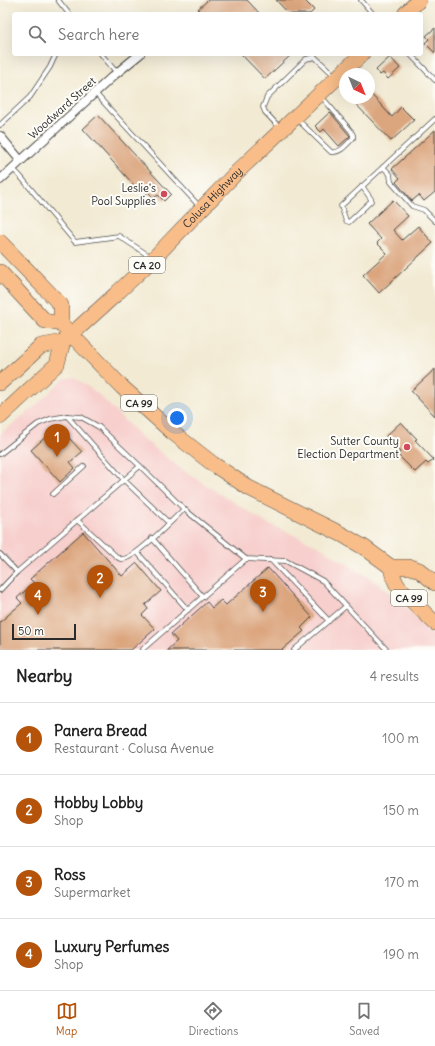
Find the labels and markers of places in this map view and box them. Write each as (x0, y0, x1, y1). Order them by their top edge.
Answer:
place label: Leslie's Pool Supplies (91, 181, 156, 208)
marker: Leslie's Pool Supplies (159, 189, 169, 199)
pin: 1 (44, 424, 70, 457)
place label: Sutter County Election Department (297, 434, 399, 461)
marker: Sutter County Election Department (402, 442, 412, 452)
pin: 2 (87, 565, 113, 598)
pin: 3 (250, 579, 276, 612)
pin: 4 (25, 582, 51, 615)

